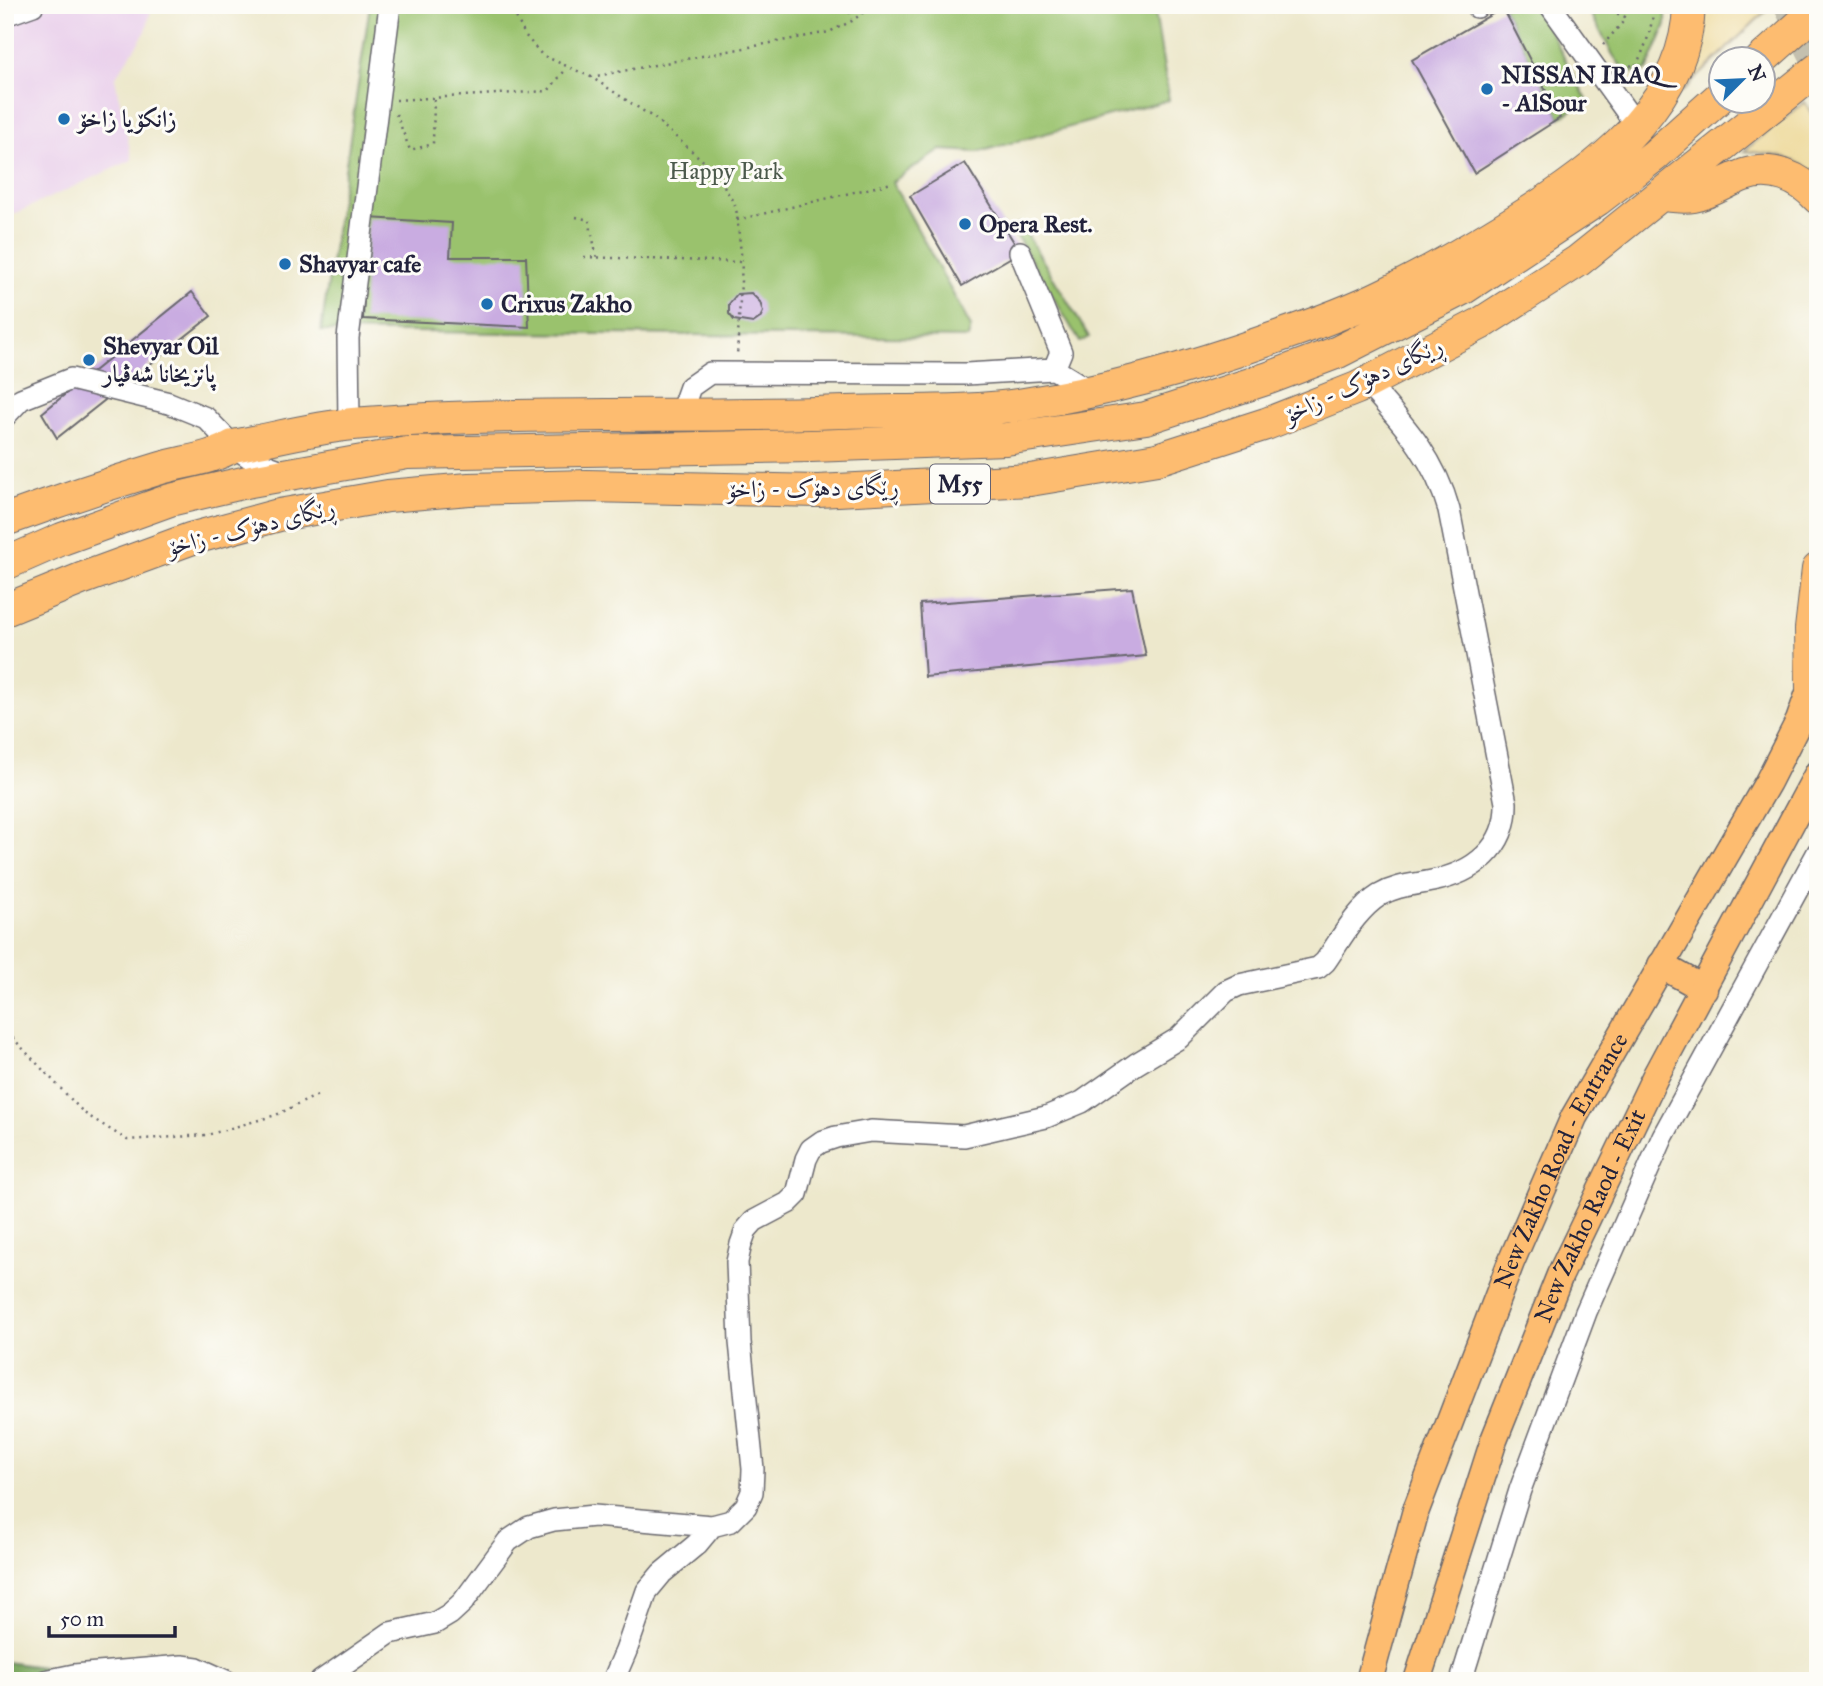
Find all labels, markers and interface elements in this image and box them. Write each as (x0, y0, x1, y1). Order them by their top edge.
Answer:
north arrow (1708, 46, 1778, 116)
place label: NISSAN IRAQ - AlSour (1501, 60, 1678, 118)
text: N (1743, 61, 1771, 85)
marker: NISSAN IRAQ - AlSour (1479, 81, 1495, 97)
place label: زانکۆیا زاخۆ (75, 104, 177, 134)
marker: زانکۆیا زاخۆ (56, 111, 72, 127)
park label: Happy Park (669, 156, 784, 186)
place label: Opera Rest. (979, 209, 1093, 239)
marker: Opera Rest. (957, 216, 973, 232)
place label: Shavyar cafe (299, 249, 421, 279)
marker: Shavyar cafe (277, 256, 293, 272)
place label: Crixus Zakho (501, 289, 632, 319)
marker: Crixus Zakho (479, 296, 495, 312)
street label: ڕێگای دهۆک - زاخۆ (1277, 330, 1449, 434)
place label: Shevyar Oil پانزيخانا شەڤيار (100, 331, 219, 392)
marker: Shevyar Oil پانزيخانا شەڤيار (81, 352, 97, 368)
road number: M55 (930, 464, 990, 504)
street label: ڕێگای دهۆک - زاخۆ (725, 472, 899, 509)
street label: ڕێگای دهۆک - زاخۆ (162, 492, 339, 567)
street label: New Zakho Road - Entrance (1487, 1027, 1635, 1293)
street label: New Zakho Raod - Exit (1528, 1104, 1653, 1327)
scale bar (49, 1595, 175, 1639)
text: 50 m (60, 1606, 105, 1632)

